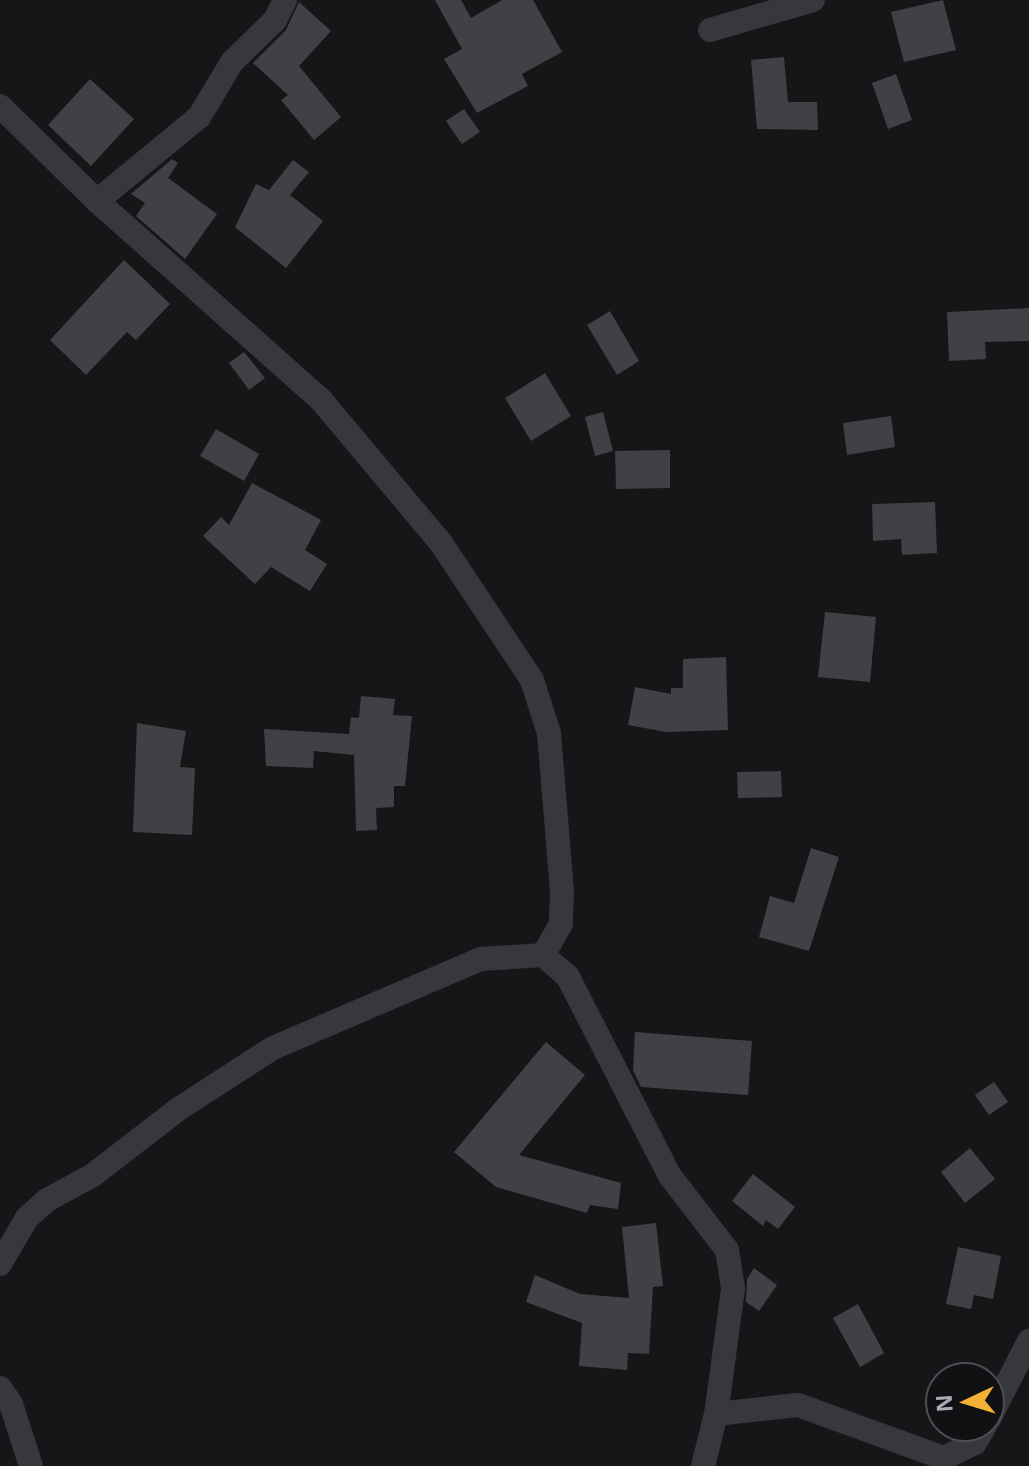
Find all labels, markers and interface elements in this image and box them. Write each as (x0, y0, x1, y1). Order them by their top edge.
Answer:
north arrow (925, 1362, 1005, 1442)
text: N (927, 1394, 959, 1414)

